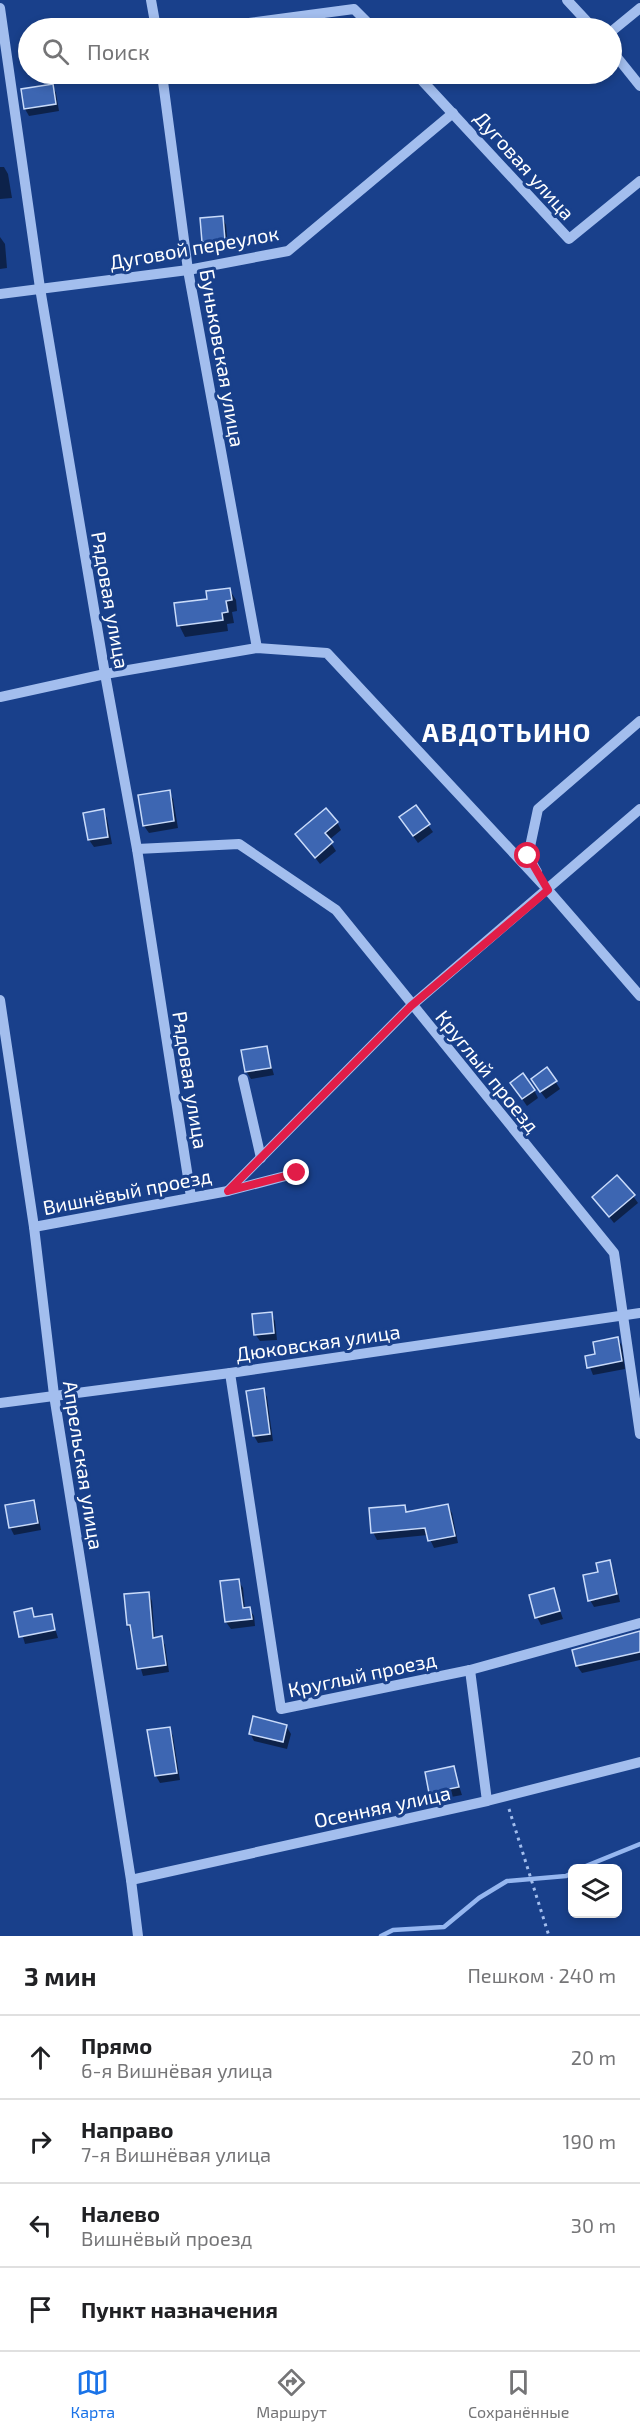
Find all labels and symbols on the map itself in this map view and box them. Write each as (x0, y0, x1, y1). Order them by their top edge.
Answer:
street label: Дуговая улица (469, 106, 580, 225)
street label: Дуговой переулок (107, 220, 281, 275)
street label: Буньковская улица (195, 267, 250, 449)
street label: Рядовая улица (86, 529, 135, 671)
district label: АВДОТЬИНО (422, 716, 592, 747)
route start (514, 842, 540, 868)
street label: Круглый проезд (430, 1005, 545, 1138)
street label: Рядовая улица (167, 1009, 214, 1151)
route end (283, 1159, 309, 1185)
street label: Вишнёвый проезд (41, 1163, 213, 1219)
street label: Дюковская улица (234, 1319, 402, 1366)
street label: Апрельская улица (58, 1379, 109, 1551)
street label: Круглый проезд (286, 1647, 439, 1702)
street label: Осенняя улица (311, 1780, 453, 1833)

